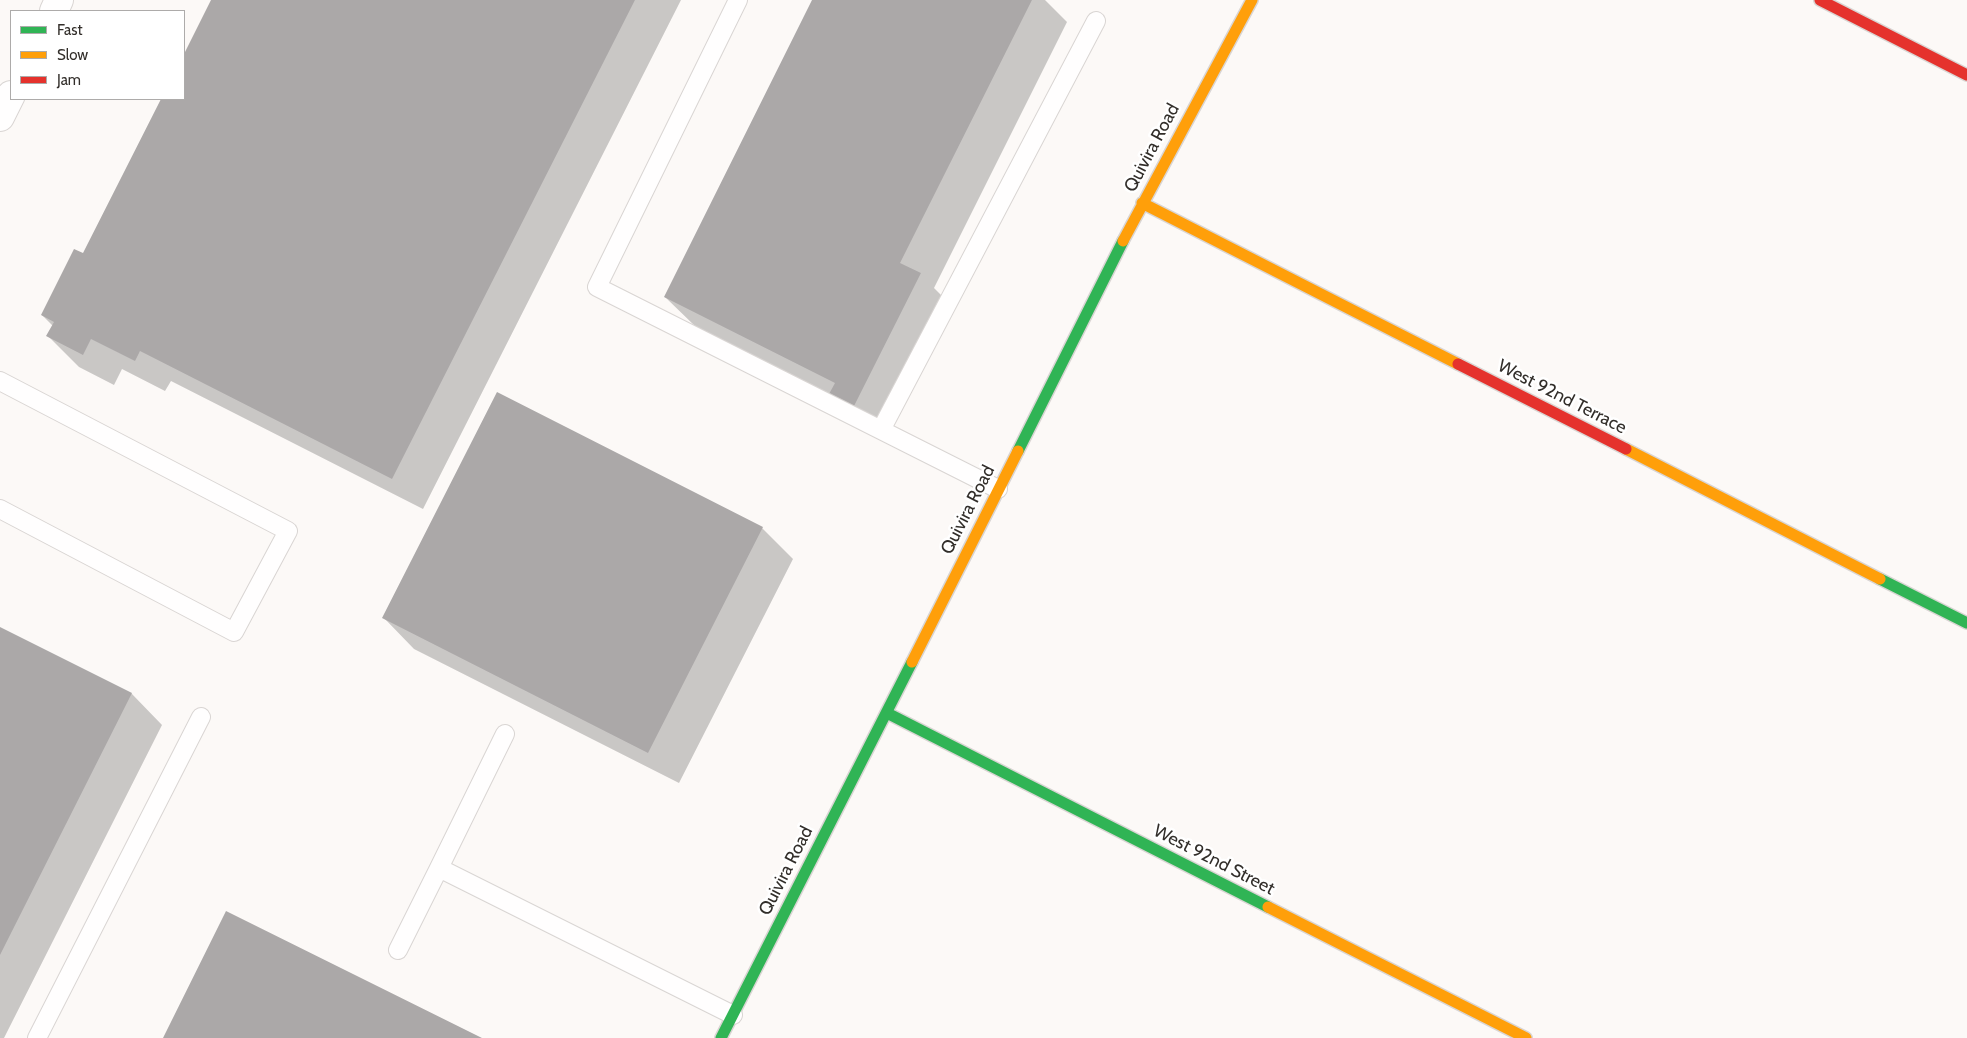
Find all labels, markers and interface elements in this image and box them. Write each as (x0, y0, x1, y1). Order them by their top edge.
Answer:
legend (10, 10, 185, 100)
text: Fast (57, 21, 82, 39)
text: Slow (57, 46, 88, 64)
text: Jam (57, 71, 81, 89)
street label: Quivira Road (1120, 100, 1184, 196)
street label: West 92nd Terrace (1494, 355, 1630, 439)
street label: Quivira Road (936, 462, 1000, 558)
street label: West 92nd Street (1150, 820, 1278, 900)
street label: Quivira Road (754, 823, 818, 919)

